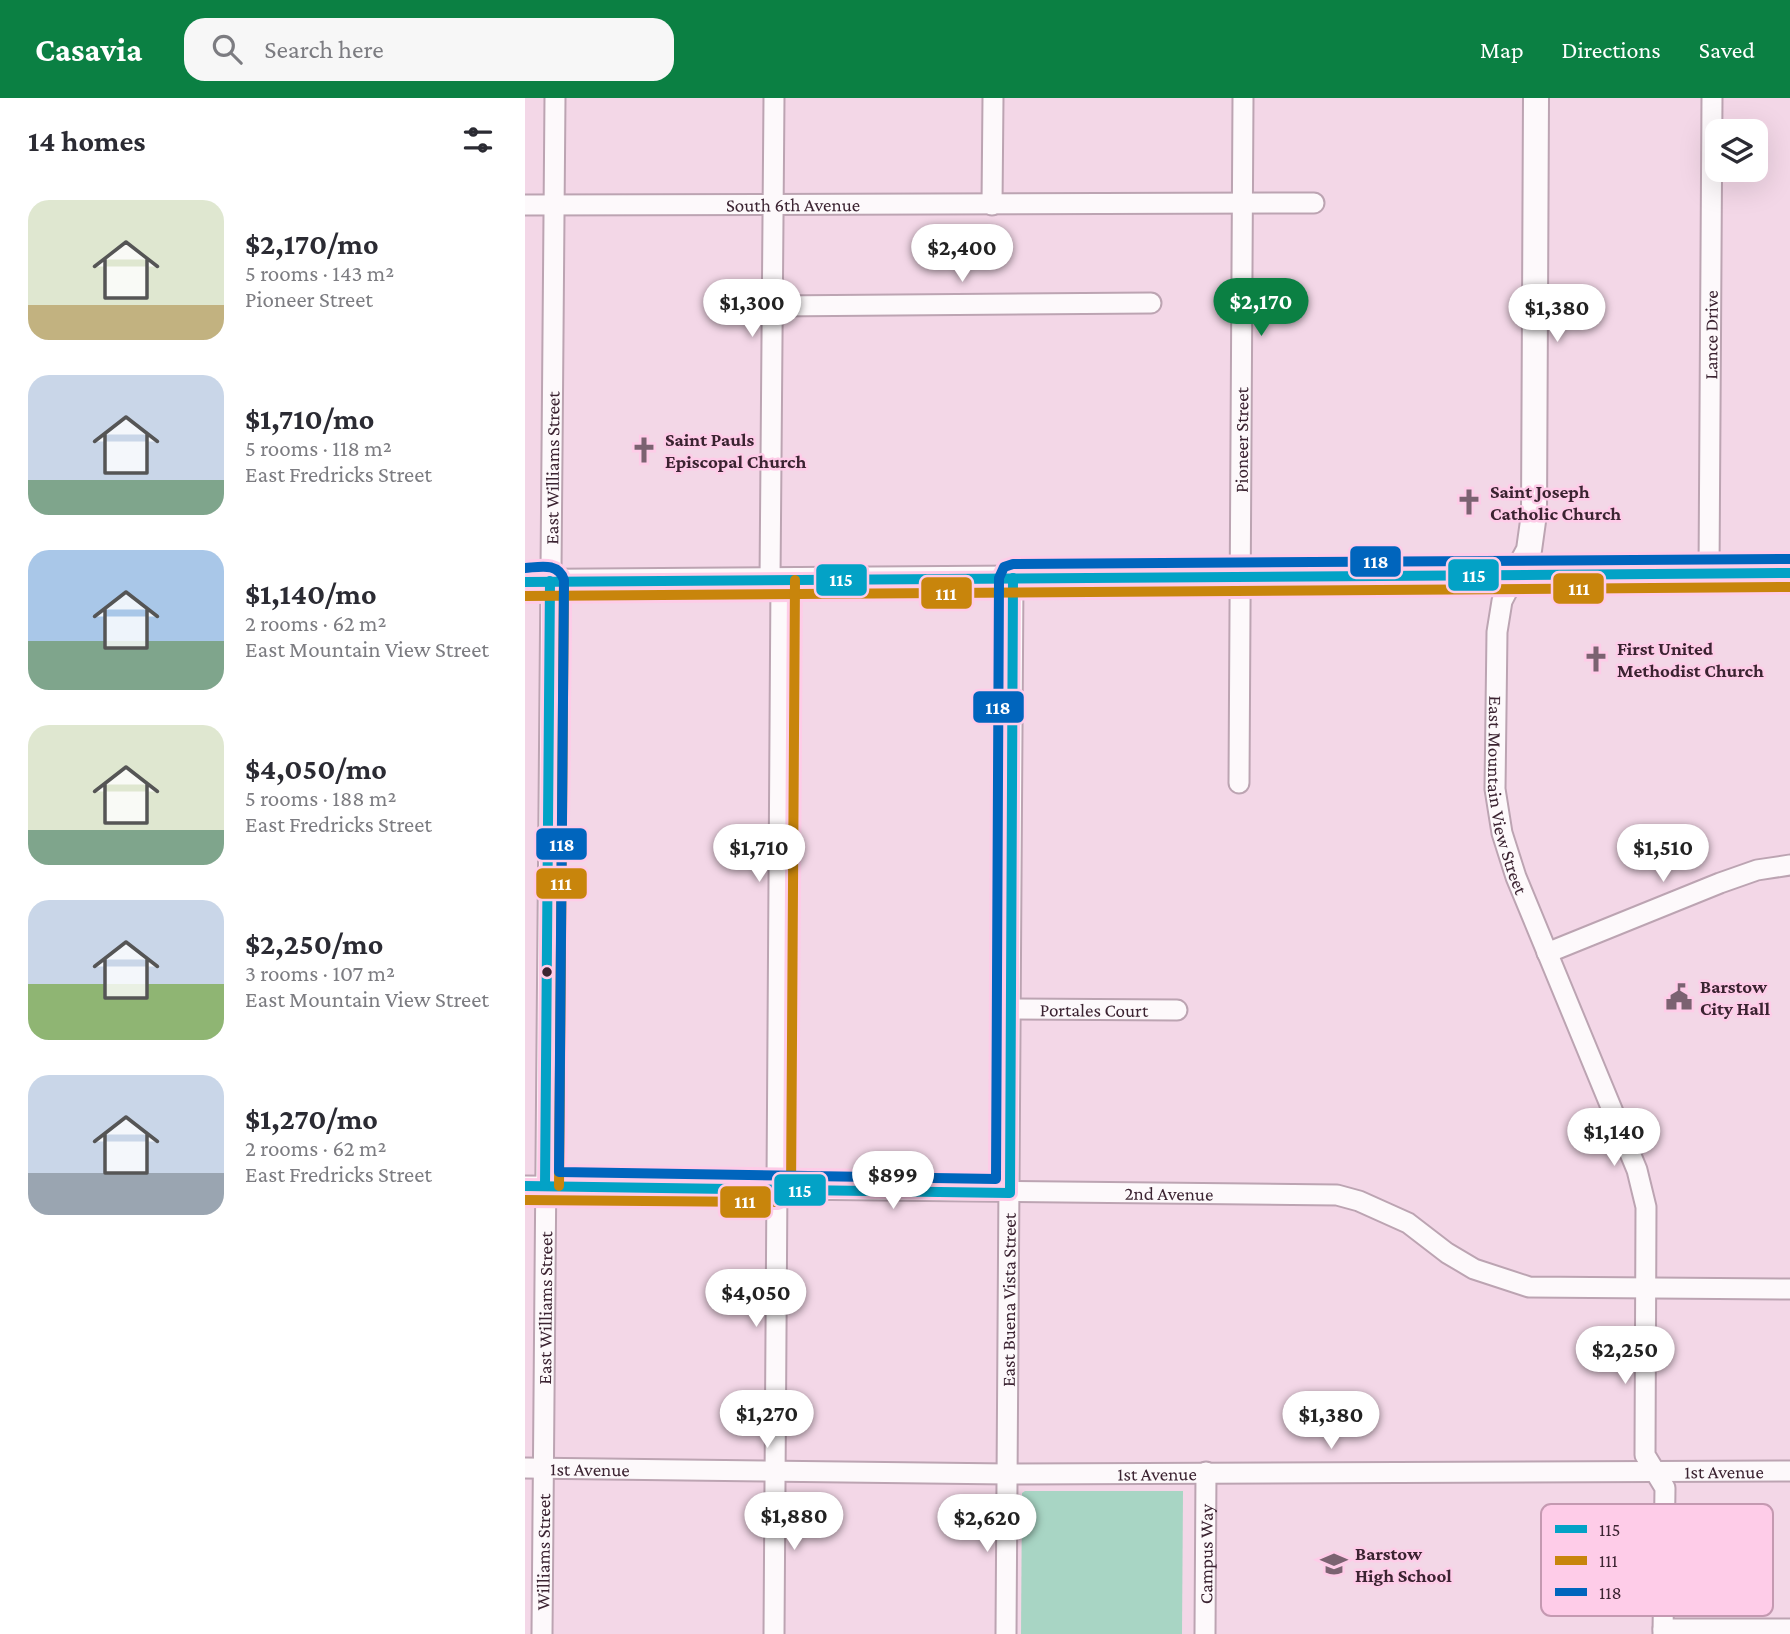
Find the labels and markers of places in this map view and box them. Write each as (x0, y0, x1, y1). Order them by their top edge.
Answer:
pin: $2,400 (905, 225, 1019, 284)
pin: $2,170 (1204, 278, 1318, 338)
pin: $1,300 (695, 280, 809, 339)
pin: $1,380 (1500, 285, 1614, 344)
place label: Saint Pauls Episcopal Church (665, 429, 807, 472)
church icon: Saint Pauls Episcopal Church (629, 435, 659, 465)
place label: Saint Joseph Catholic Church (1490, 481, 1621, 524)
church icon: Saint Joseph Catholic Church (1454, 487, 1484, 517)
place label: First United Methodist Church (1617, 638, 1764, 681)
church icon: First United Methodist Church (1581, 644, 1611, 674)
pin: $1,710 (702, 824, 816, 884)
pin: $1,510 (1606, 824, 1720, 884)
unlabelled marker (540, 965, 554, 979)
place label: Barstow City Hall (1700, 976, 1770, 1019)
public building icon: Barstow City Hall (1664, 982, 1694, 1012)
pin: $1,140 (1557, 1108, 1671, 1168)
pin: $899 (852, 1152, 934, 1211)
pin: $4,050 (699, 1270, 813, 1329)
pin: $2,250 (1568, 1326, 1682, 1386)
pin: $1,270 (710, 1390, 824, 1450)
pin: $1,380 (1274, 1392, 1388, 1451)
pin: $1,880 (737, 1492, 851, 1552)
pin: $2,620 (930, 1494, 1044, 1554)
place label: Barstow High School (1355, 1543, 1452, 1586)
school or university icon: Barstow High School (1319, 1549, 1349, 1579)

